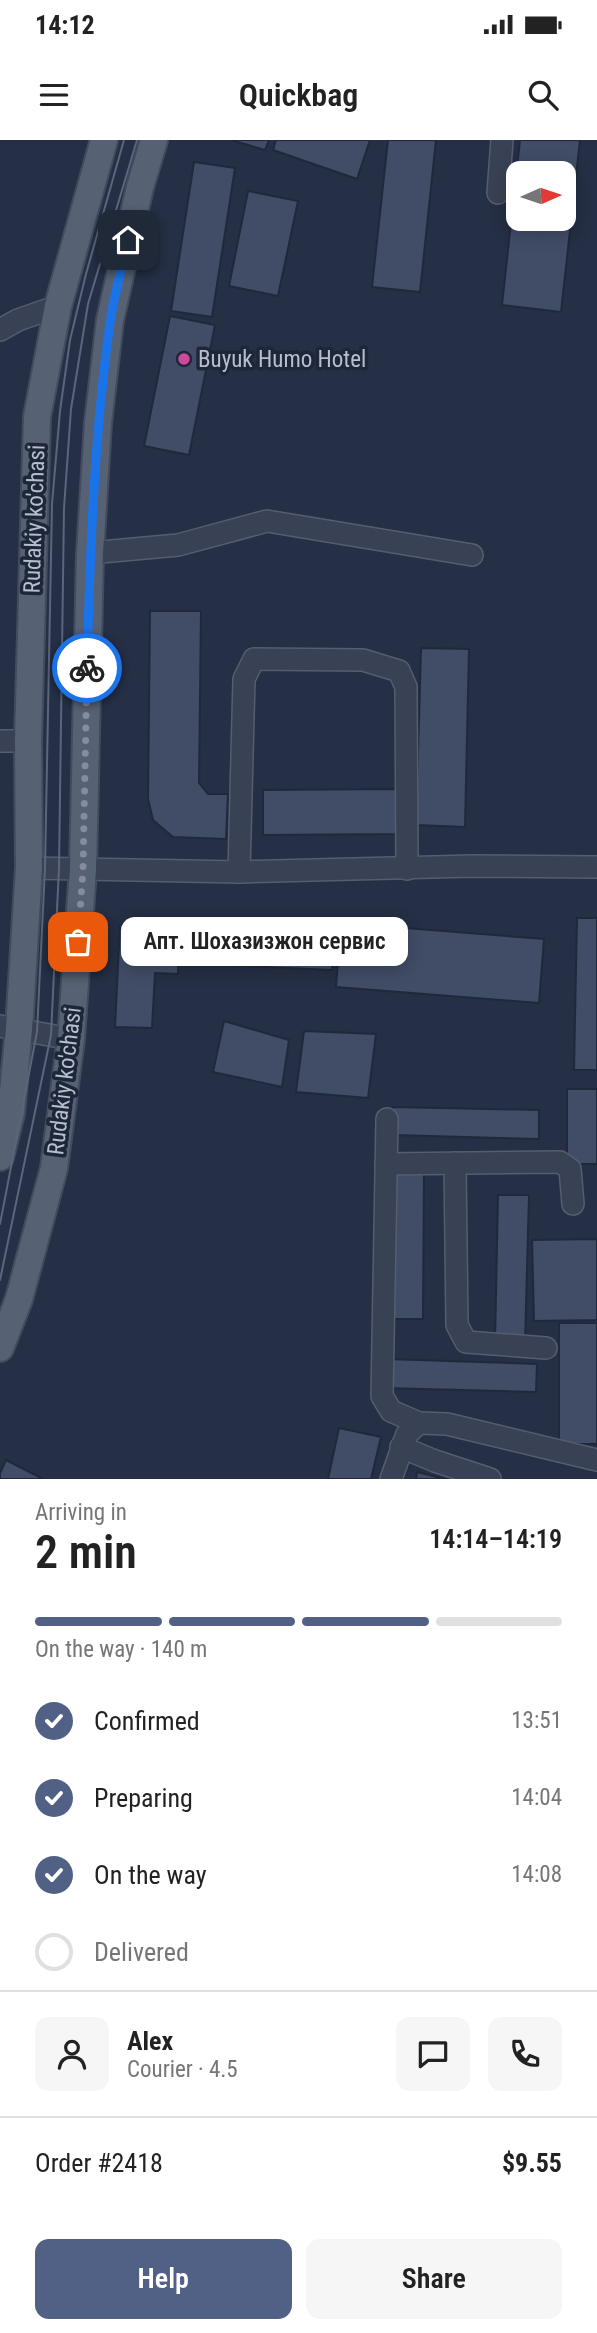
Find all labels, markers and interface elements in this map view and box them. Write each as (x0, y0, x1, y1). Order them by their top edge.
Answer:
text: 14:12 (35, 10, 95, 40)
icon: menu (35, 76, 73, 114)
text: Quickbag (239, 76, 358, 114)
icon: search (524, 76, 562, 114)
north arrow (506, 161, 576, 231)
map controls (506, 161, 576, 231)
pin (98, 210, 158, 270)
icon: home (109, 221, 147, 259)
place label: Buyuk Humo Hotel (198, 346, 366, 373)
marker: Buyuk Humo Hotel (176, 351, 192, 367)
street label: Rudakiy ko'chasi (18, 444, 51, 594)
courier (52, 633, 122, 703)
icon: bike (68, 649, 106, 687)
pin (48, 912, 108, 972)
callout: Апт. Шохазизжон сервис (120, 918, 407, 966)
icon: bag (59, 923, 97, 961)
text: Апт. Шохазизжон сервис (144, 928, 385, 955)
street label: Rudakiy ko'chasi (42, 1006, 87, 1156)
text: Arriving in (35, 1499, 127, 1526)
text: 14:14–14:19 (429, 1524, 562, 1554)
text: 2 min (35, 1525, 137, 1579)
text: On the way · 140 m (35, 1636, 207, 1663)
icon: check (35, 1702, 73, 1740)
text: Confirmed (94, 1706, 200, 1736)
text: 13:51 (511, 1707, 562, 1734)
icon: check (35, 1779, 73, 1817)
text: Preparing (94, 1783, 193, 1813)
text: 14:04 (511, 1784, 562, 1811)
icon: check (35, 1856, 73, 1894)
text: On the way (94, 1860, 207, 1890)
text: 14:08 (511, 1861, 562, 1888)
text: Delivered (94, 1937, 189, 1967)
button: person (35, 2017, 109, 2091)
button: chat (396, 2017, 470, 2091)
button: phone (488, 2017, 562, 2091)
text: Alex (127, 2026, 173, 2056)
text: Courier · 4.5 (127, 2056, 238, 2083)
text: Order #2418 (35, 2148, 163, 2178)
text: $9.55 (502, 2148, 562, 2178)
button: Help (35, 2239, 292, 2319)
button: Share (306, 2239, 562, 2319)

